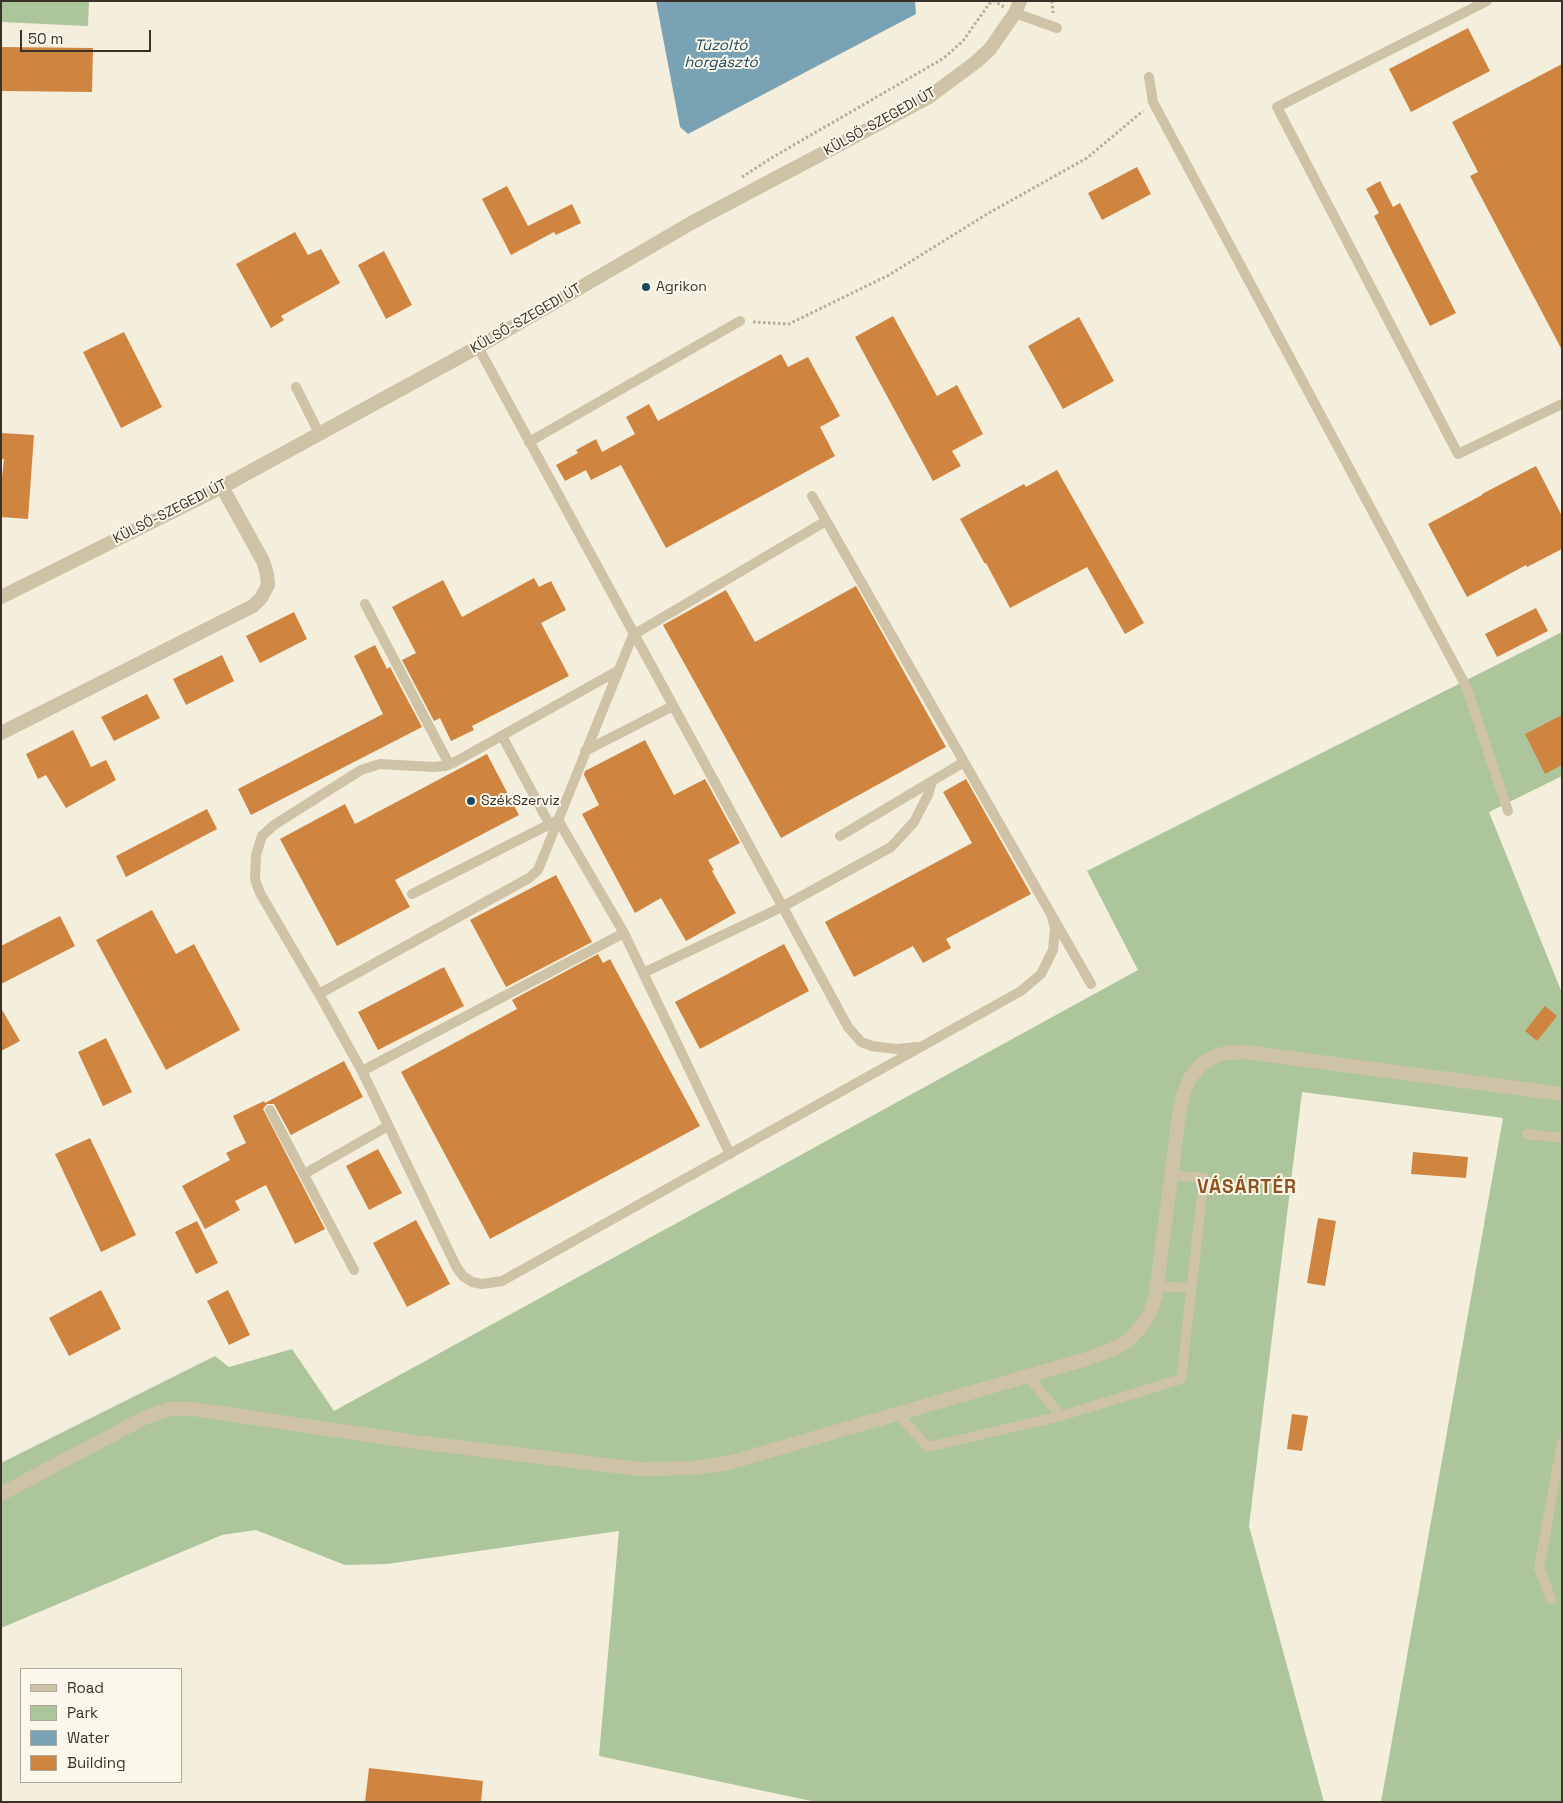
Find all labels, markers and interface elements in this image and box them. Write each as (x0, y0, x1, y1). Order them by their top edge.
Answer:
scale bar (22, 20, 154, 52)
text: 50 m (28, 29, 63, 48)
water label: Tűzoltó horgásztó (684, 37, 758, 72)
street label: KÜLSŐ-SZEGEDI ÚT (821, 84, 939, 160)
place label: Agrikon (656, 279, 707, 295)
street label: KÜLSŐ-SZEGEDI ÚT (468, 280, 584, 358)
marker: Agrikon (640, 281, 652, 293)
street label: KÜLSŐ-SZEGEDI ÚT (110, 476, 230, 548)
place label: SzékSzerviz (481, 793, 560, 809)
marker: SzékSzerviz (465, 795, 477, 807)
district label: VÁSÁRTÉR (1196, 1177, 1298, 1199)
legend (20, 1668, 182, 1783)
text: Road (67, 1678, 104, 1697)
text: Park (67, 1703, 98, 1722)
text: Water (67, 1728, 109, 1747)
text: Building (67, 1753, 126, 1772)

